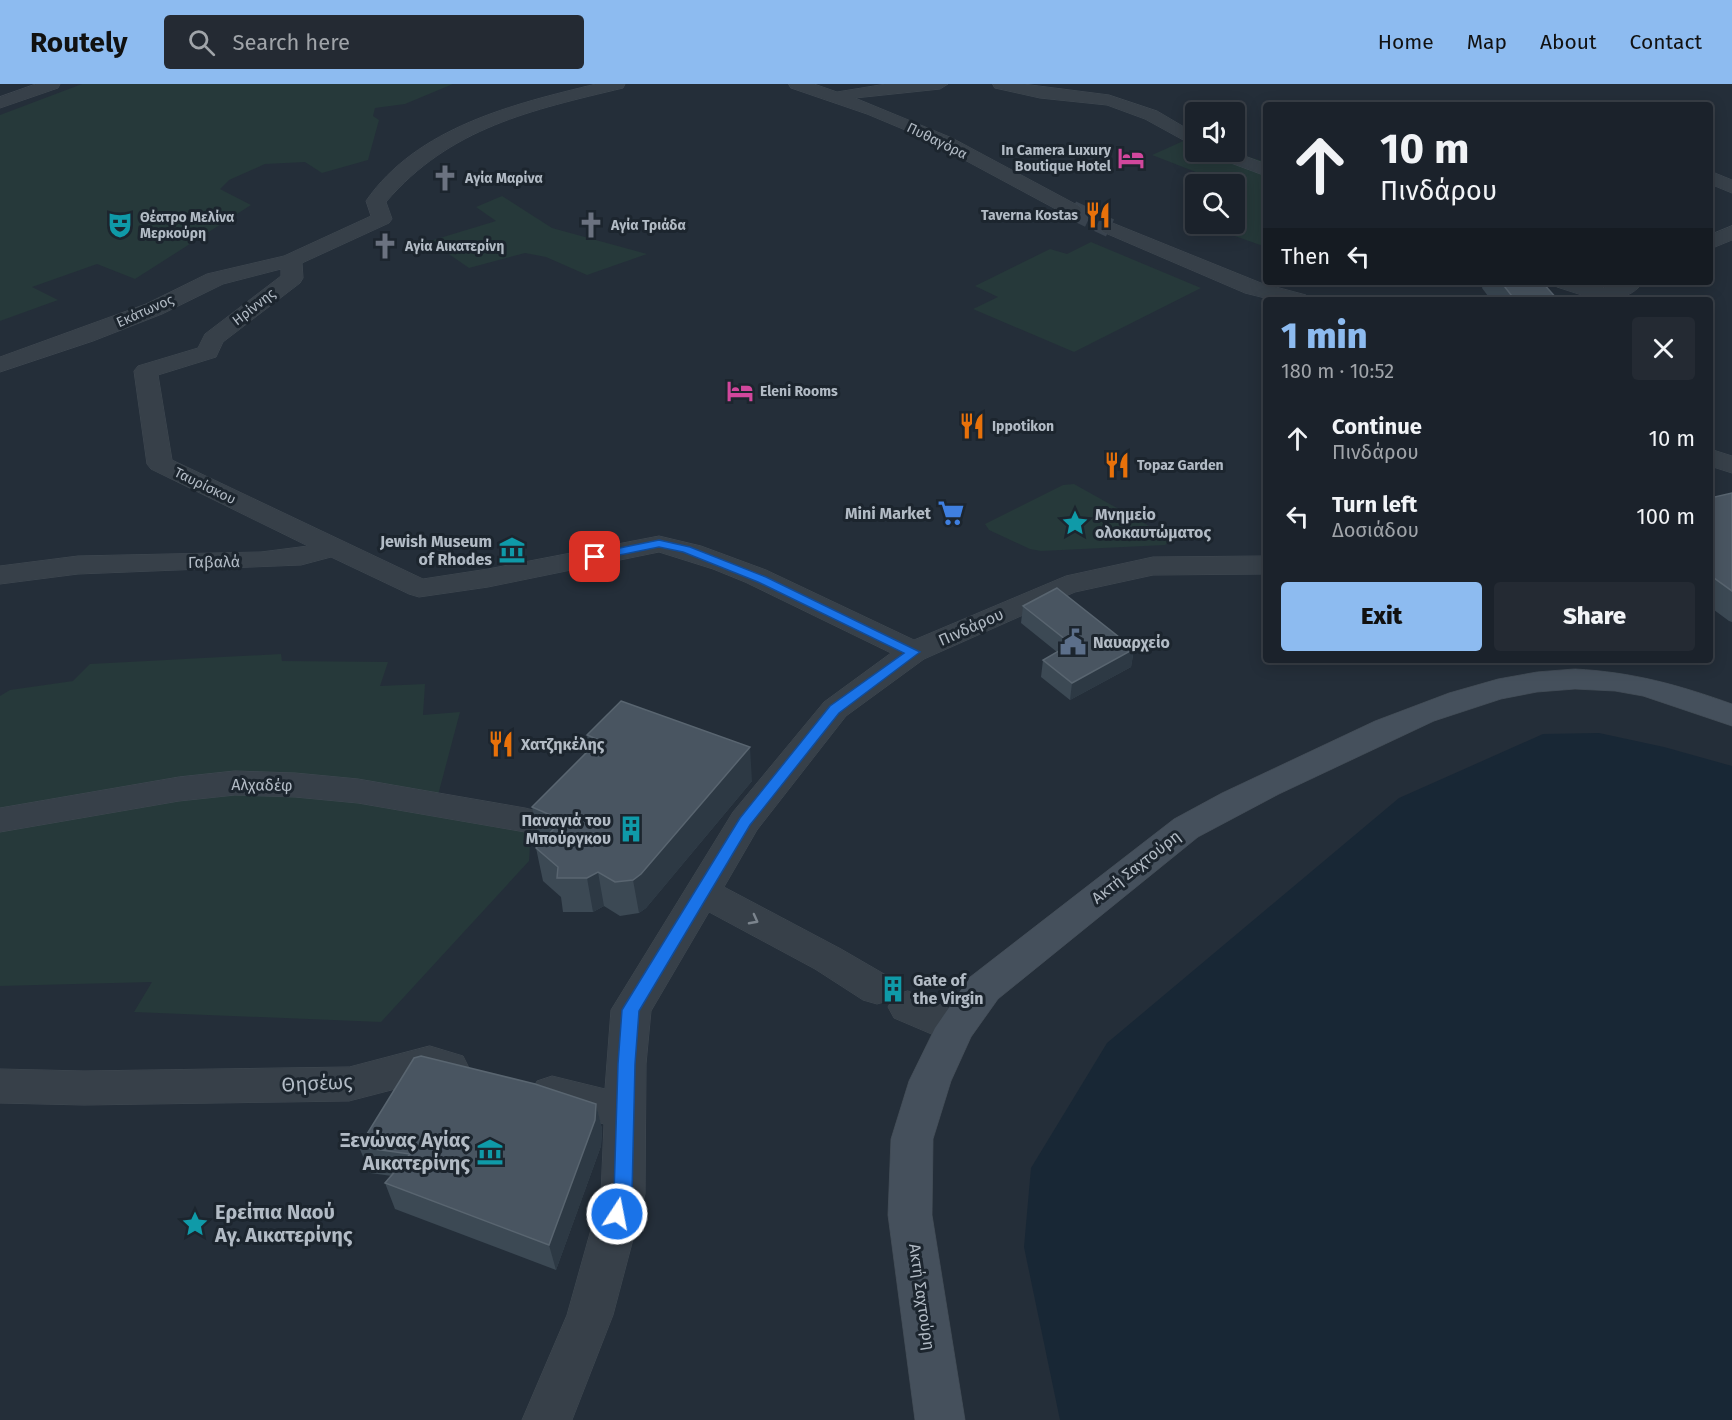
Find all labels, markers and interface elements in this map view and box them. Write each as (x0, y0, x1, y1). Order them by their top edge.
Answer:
search box (164, 15, 584, 69)
text: Routely (30, 26, 128, 59)
icon: search (185, 26, 218, 59)
text: Search here (233, 29, 350, 56)
text: Home (1378, 29, 1434, 55)
text: Map (1467, 29, 1507, 55)
text: About (1540, 29, 1597, 55)
text: Contact (1630, 29, 1702, 55)
map controls (1185, 102, 1245, 234)
button: sound (1185, 102, 1245, 162)
street label: Πυθαγόρα (904, 119, 970, 163)
text: 10 m (1380, 124, 1470, 174)
icon: ahead (1281, 126, 1359, 204)
place label: In Camera Luxury Boutique Hotel (1001, 142, 1112, 175)
hotel icon: In Camera Luxury Boutique Hotel (1116, 143, 1146, 173)
church icon: Αγία Μαρίνα (430, 163, 460, 193)
place label: Αγία Μαρίνα (464, 170, 543, 187)
button: search (1185, 174, 1245, 234)
text: Πινδάρου (1380, 175, 1497, 207)
restaurant icon: Taverna Kostas (1083, 200, 1113, 230)
place label: Taverna Kostas (981, 207, 1078, 224)
place label: Θέατρο Μελίνα Μερκούρη (140, 209, 235, 242)
theatre icon: Θέατρο Μελίνα Μερκούρη (105, 210, 135, 240)
church icon: Αγία Τριάδα (576, 210, 606, 240)
place label: Αγία Τριάδα (610, 217, 686, 234)
church icon: Αγία Αικατερίνη (370, 231, 400, 261)
place label: Αγία Αικατερίνη (404, 238, 504, 255)
icon: left (1342, 240, 1375, 273)
text: Then (1281, 243, 1330, 270)
street label: Ηρίννης (229, 285, 279, 329)
street label: Εκάτωνος (114, 291, 177, 331)
text: 1 min (1281, 314, 1367, 358)
button: close (1632, 317, 1695, 380)
text: 180 m · 10:52 (1281, 359, 1394, 383)
hotel icon: Eleni Rooms (725, 376, 755, 406)
place label: Eleni Rooms (760, 383, 838, 400)
restaurant icon: Ippotikon (957, 411, 987, 441)
text: Continue (1332, 413, 1422, 440)
place label: Ippotikon (992, 418, 1054, 435)
icon: ahead (1281, 422, 1314, 455)
text: 10 m (1649, 425, 1695, 452)
text: Πινδάρου (1332, 440, 1419, 464)
restaurant icon: Topaz Garden (1102, 450, 1132, 480)
place label: Topaz Garden (1137, 457, 1224, 474)
street label: Ταυρίσκου (171, 464, 239, 508)
text: Turn left (1332, 491, 1417, 518)
supermarket icon: Mini Market (936, 498, 966, 528)
icon: left (1281, 500, 1314, 533)
text: 100 m (1636, 503, 1695, 530)
place label: Mini Market (845, 504, 932, 523)
place label: Μνημείο ολοκαυτώματος (1095, 505, 1211, 542)
place icon: Μνημείο ολοκαυτώματος (1060, 508, 1090, 538)
text: Δοσιάδου (1332, 518, 1419, 542)
pin (569, 531, 620, 582)
place label: Jewish Museum of Rhodes (379, 532, 492, 569)
museum icon: Jewish Museum of Rhodes (497, 535, 527, 565)
icon: arrive (578, 540, 611, 573)
street label: Γαβαλά (188, 552, 240, 572)
button: Exit (1281, 582, 1482, 651)
button: Share (1494, 582, 1695, 651)
street label: Πινδάρου (935, 604, 1007, 650)
public building icon: Ναυαρχείο (1058, 627, 1088, 657)
place label: Ναυαρχείο (1093, 633, 1170, 652)
restaurant icon: Χατζηκέλης (486, 729, 516, 759)
place label: Χατζηκέλης (520, 735, 605, 754)
street label: Αλχαδέφ (231, 775, 293, 795)
place label: Παναγιά του Μπούργκου (522, 811, 611, 848)
building icon: Παναγιά του Μπούργκου (616, 814, 646, 844)
street label: Ακτή Σαχτούρη (1088, 826, 1184, 908)
one-way arrow (747, 912, 758, 924)
place label: Gate of the Virgin (913, 971, 983, 1008)
building icon: Gate of the Virgin (878, 974, 908, 1004)
street label: Θησέως (281, 1069, 353, 1097)
place label: Ξενώνας Αγίας Αικατερίνης (340, 1128, 470, 1175)
museum icon: Ξενώνας Αγίας Αικατερίνης (475, 1137, 505, 1167)
position arrow (585, 1182, 649, 1246)
place label: Ερείπια Ναού Αγ. Αικατερίνης (214, 1200, 353, 1247)
place icon: Ερείπια Ναού Αγ. Αικατερίνης (180, 1209, 210, 1239)
street label: Ακτή Σαχτούρη (905, 1242, 939, 1352)

